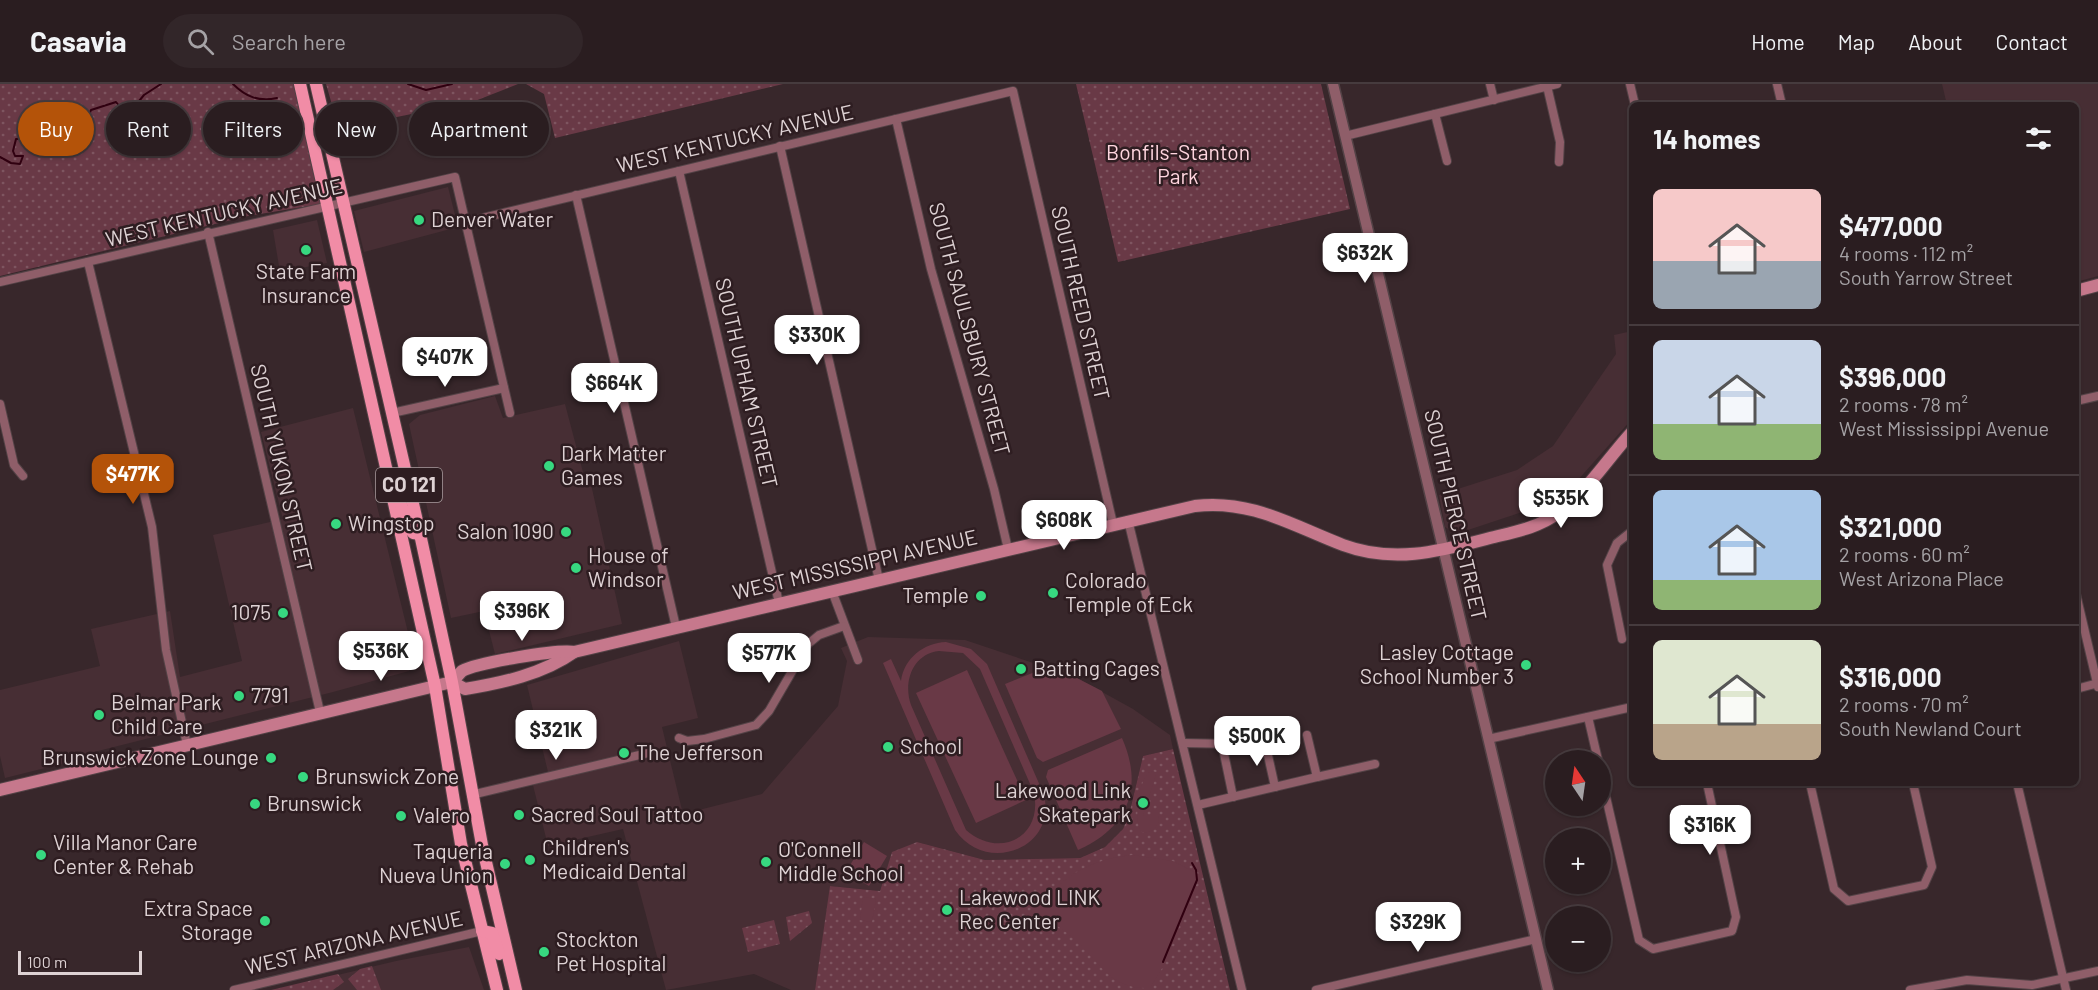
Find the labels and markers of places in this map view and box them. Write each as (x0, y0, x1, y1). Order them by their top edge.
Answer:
place label: Denver Water (431, 206, 554, 231)
marker: Denver Water (412, 213, 426, 227)
pin: $632K (1323, 233, 1407, 284)
marker: State Farm Insurance (299, 243, 313, 257)
place label: State Farm Insurance (256, 258, 356, 307)
pin: $330K (775, 315, 859, 366)
pin: $407K (403, 337, 487, 388)
pin: $664K (572, 363, 656, 414)
place label: Dark Matter Games (561, 440, 667, 489)
pin: $477K (91, 454, 175, 505)
marker: Dark Matter Games (542, 459, 556, 473)
pin: $535K (1519, 478, 1603, 529)
pin: $608K (1022, 500, 1106, 551)
place label: Wingstop (348, 510, 435, 535)
marker: Wingstop (329, 517, 343, 531)
place label: Salon 1090 (457, 518, 554, 543)
marker: Salon 1090 (559, 525, 573, 539)
place label: House of Windsor (588, 542, 669, 591)
marker: House of Windsor (569, 561, 583, 575)
place label: Colorado Temple of Eck (1065, 567, 1193, 616)
place label: Temple (902, 582, 969, 607)
marker: Colorado Temple of Eck (1046, 586, 1060, 600)
marker: Temple (974, 589, 988, 603)
pin: $396K (480, 591, 564, 642)
place label: 1075 (231, 599, 271, 624)
marker: 1075 (276, 606, 290, 620)
pin: $536K (339, 631, 423, 682)
pin: $577K (727, 633, 811, 684)
place label: Lasley Cottage School Number 3 (1360, 639, 1514, 688)
place label: Batting Cages (1033, 655, 1160, 680)
marker: Lasley Cottage School Number 3 (1519, 658, 1533, 672)
marker: Batting Cages (1014, 662, 1028, 676)
place label: 7791 (251, 682, 289, 707)
place label: Belmar Park Child Care (111, 689, 221, 738)
marker: 7791 (232, 689, 246, 703)
marker: Belmar Park Child Care (92, 708, 106, 722)
pin: $321K (514, 710, 598, 761)
pin: $500K (1215, 716, 1299, 767)
place label: School (900, 733, 962, 758)
place label: The Jefferson (636, 739, 763, 764)
marker: School (881, 740, 895, 754)
place label: Brunswick Zone Lounge (42, 744, 259, 769)
marker: The Jefferson (617, 746, 631, 760)
marker: Brunswick Zone Lounge (264, 751, 278, 765)
place label: Brunswick Zone (315, 763, 459, 788)
marker: Brunswick Zone (296, 770, 310, 784)
place label: Lakewood Link Skatepark (995, 777, 1131, 826)
place label: Brunswick (267, 790, 362, 815)
marker: Lakewood Link Skatepark (1136, 796, 1150, 810)
marker: Brunswick (248, 797, 262, 811)
place label: Sacred Soul Tattoo (531, 801, 703, 826)
place label: Valero (413, 802, 470, 827)
pin: $316K (1668, 805, 1752, 856)
marker: Sacred Soul Tattoo (512, 808, 526, 822)
marker: Valero (394, 809, 408, 823)
place label: Villa Manor Care Center & Rehab (53, 829, 198, 878)
place label: Children's Medicaid Dental (542, 834, 686, 883)
place label: O'Connell Middle School (778, 836, 904, 885)
place label: Taqueria Nueva Union (379, 838, 493, 887)
marker: Villa Manor Care Center & Rehab (34, 848, 48, 862)
marker: Children's Medicaid Dental (523, 853, 537, 867)
marker: O'Connell Middle School (759, 855, 773, 869)
marker: Taqueria Nueva Union (498, 857, 512, 871)
place label: Lakewood LINK Rec Center (959, 884, 1101, 933)
place label: Extra Space Storage (143, 895, 253, 944)
pin: $329K (1376, 902, 1460, 953)
marker: Lakewood LINK Rec Center (940, 903, 954, 917)
marker: Extra Space Storage (258, 914, 272, 928)
place label: Stockton Pet Hospital (556, 926, 666, 975)
marker: Stockton Pet Hospital (537, 945, 551, 959)

